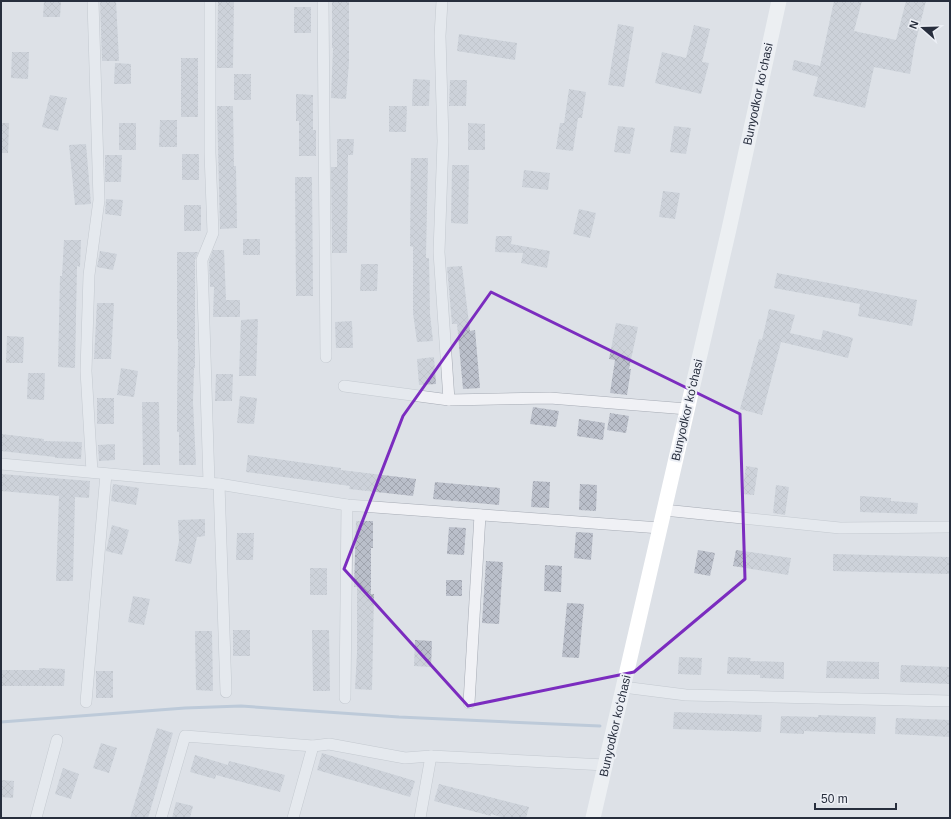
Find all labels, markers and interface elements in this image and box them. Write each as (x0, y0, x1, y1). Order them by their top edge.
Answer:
north arrow (903, 8, 943, 48)
text: N (907, 19, 921, 30)
street label: Bunyodkor koʻchasi (740, 42, 776, 146)
street label: Bunyodkor koʻchasi (668, 358, 706, 462)
street label: Bunyodkor koʻchasi (596, 674, 634, 778)
scale bar (815, 785, 896, 811)
text: 50 m (821, 792, 848, 806)

